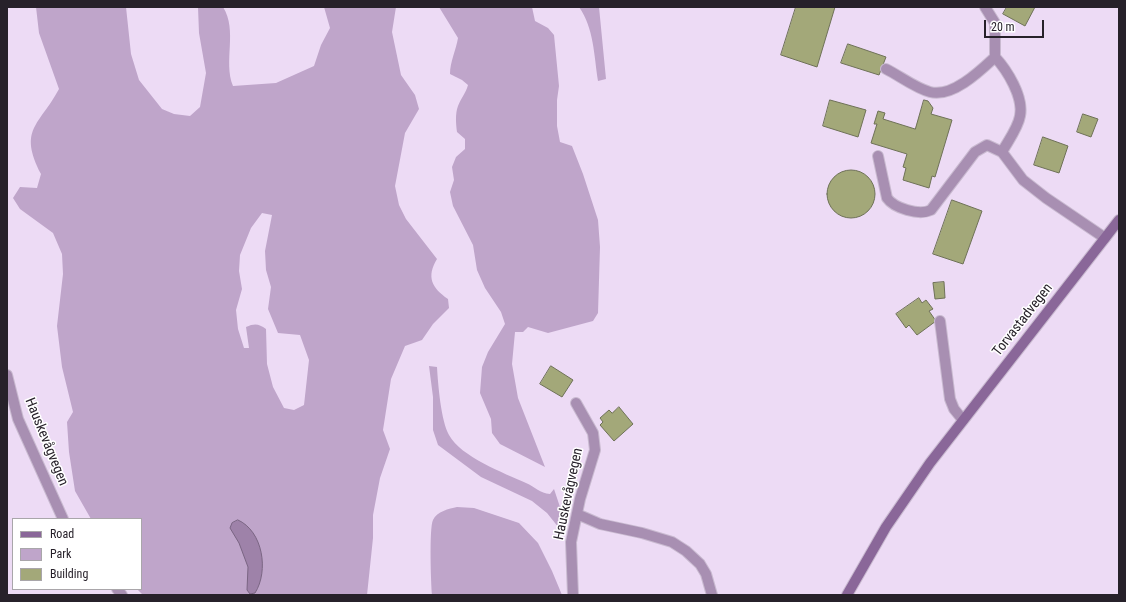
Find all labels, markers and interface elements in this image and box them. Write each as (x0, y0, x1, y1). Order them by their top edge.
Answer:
scale bar (986, 12, 1046, 38)
text: 20 m (991, 20, 1015, 34)
street label: Torvastadvegen (989, 280, 1057, 360)
street label: Hauskevågvegen (21, 396, 71, 488)
street label: Hauskevågvegen (551, 447, 587, 541)
legend (12, 518, 142, 590)
text: Road (50, 527, 74, 541)
text: Park (50, 547, 71, 561)
text: Building (50, 567, 88, 581)

